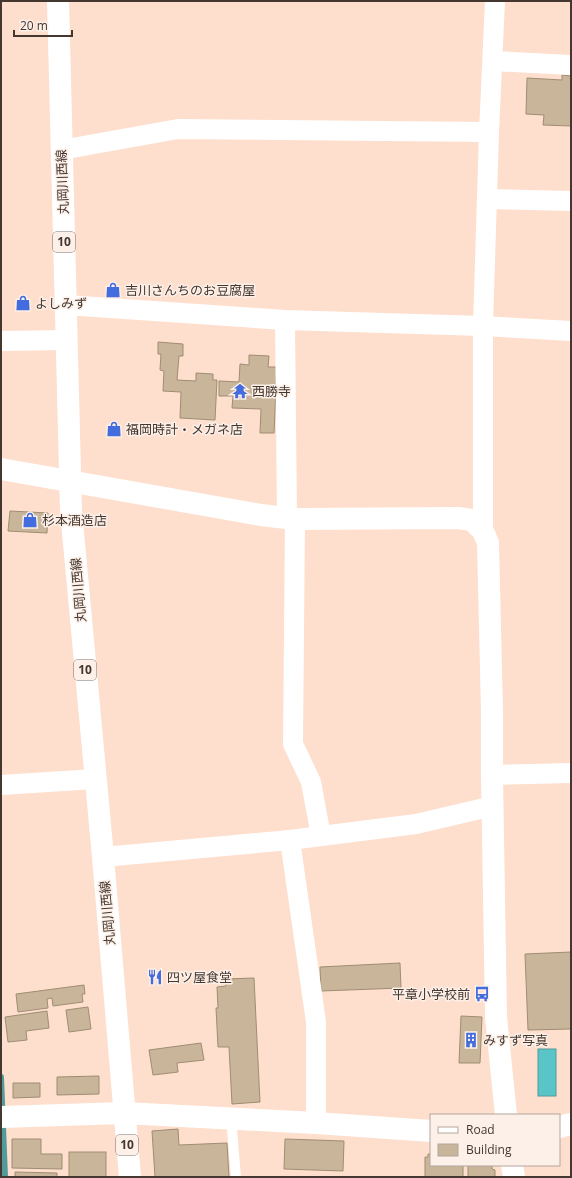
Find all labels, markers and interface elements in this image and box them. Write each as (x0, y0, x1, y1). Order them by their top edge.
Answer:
scale bar (14, 12, 72, 38)
text: 20 m (20, 17, 48, 34)
street label: 丸岡川西線 (52, 149, 72, 215)
road number: 10 (53, 232, 75, 252)
shop icon: 吉川さんちのお豆腐屋 (104, 281, 122, 299)
place label: 吉川さんちのお豆腐屋 (125, 281, 255, 299)
shop icon: よしみず (14, 294, 32, 312)
place label: よしみず (35, 294, 87, 312)
temple icon: 西勝寺 (231, 382, 249, 400)
place label: 西勝寺 (252, 382, 291, 400)
shop icon: 福岡時計・メガネ店 (105, 420, 123, 438)
place label: 福岡時計・メガネ店 (126, 420, 243, 438)
shop icon: 杉本酒造店 (21, 511, 39, 529)
place label: 杉本酒造店 (42, 511, 107, 529)
street label: 丸岡川西線 (66, 557, 90, 623)
road number: 10 (74, 660, 96, 680)
street label: 丸岡川西線 (95, 880, 119, 946)
restaurant icon: 四ツ屋食堂 (146, 968, 164, 986)
place label: 四ツ屋食堂 (167, 968, 232, 986)
place label: 平章小学校前 (392, 985, 470, 1003)
bus stop icon: 平章小学校前 (473, 985, 491, 1003)
building icon: みすず写真 (462, 1031, 480, 1049)
place label: みすず写真 (483, 1031, 548, 1049)
legend (430, 1114, 560, 1166)
text: Road (466, 1121, 495, 1138)
road number: 10 (116, 1135, 138, 1155)
text: Building (466, 1141, 512, 1158)

